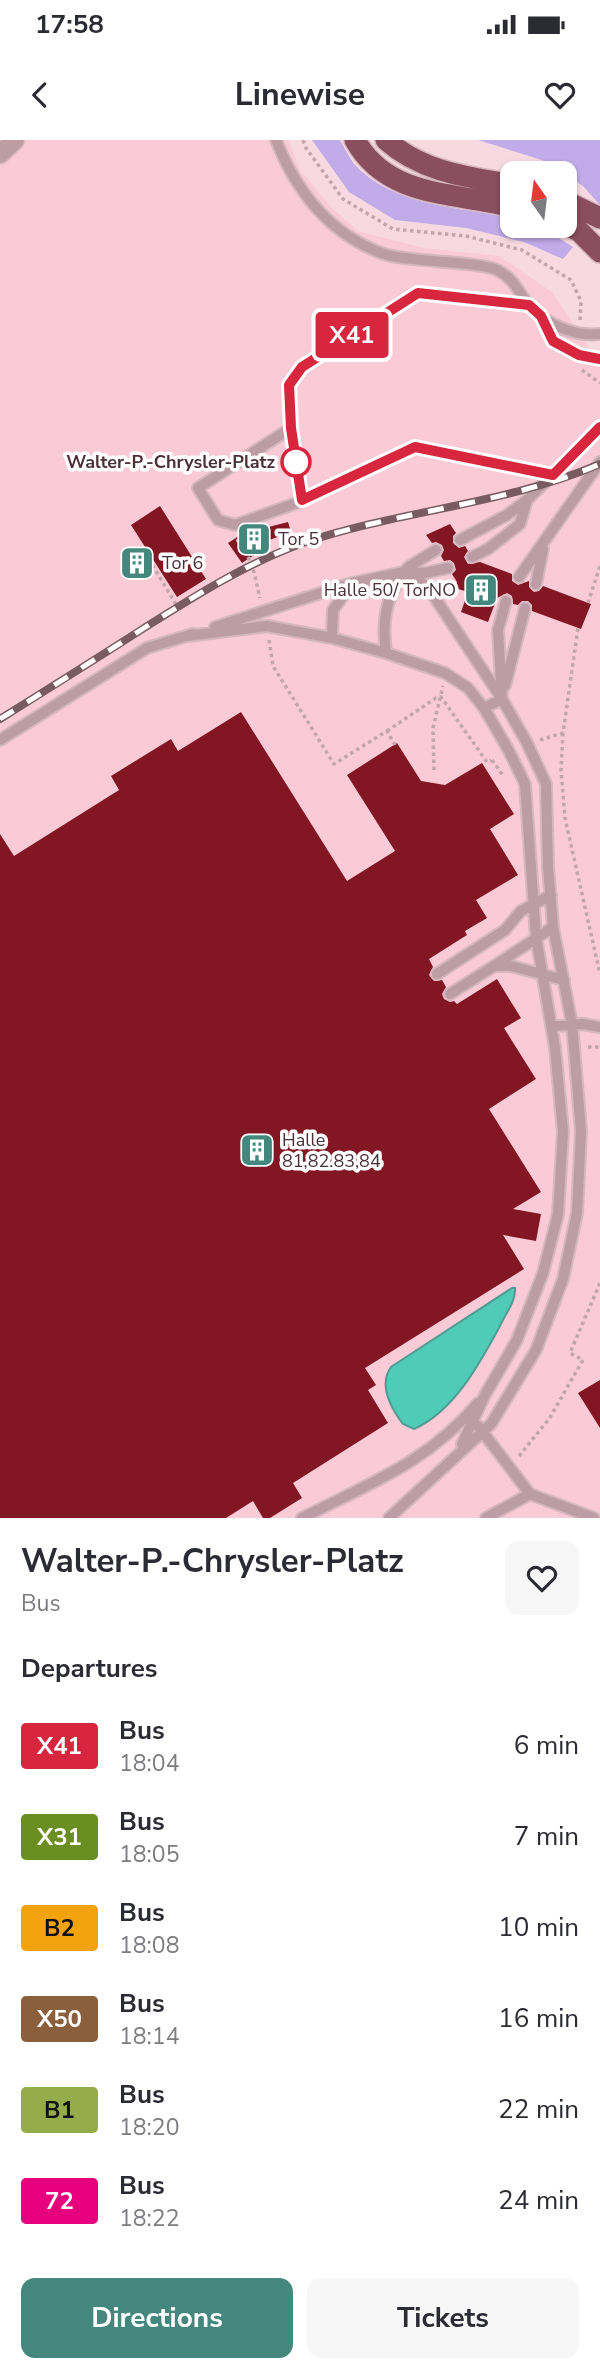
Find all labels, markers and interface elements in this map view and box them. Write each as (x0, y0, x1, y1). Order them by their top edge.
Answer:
text: 17:58 (35, 7, 104, 42)
text: Linewise (235, 73, 365, 116)
icon: back (21, 76, 59, 114)
icon: heart (541, 76, 579, 114)
north arrow (500, 161, 578, 238)
map controls (500, 161, 577, 238)
line badge: X41 (312, 312, 392, 358)
text: X41 (330, 319, 374, 351)
marker: Walter-P.-Chrysler-Platz (281, 447, 311, 477)
place label: Walter-P.-Chrysler-Platz (66, 450, 275, 474)
building icon: Tor 5 (235, 520, 273, 558)
place label: Tor 5 (278, 527, 319, 551)
building icon: Tor 6 (118, 544, 156, 582)
place label: Tor 6 (162, 551, 203, 575)
building icon: Halle 50/ TorNO (462, 571, 500, 609)
place label: Halle 50/ TorNO (324, 578, 456, 602)
place label: Halle 81,82.83,84 (282, 1128, 381, 1173)
building icon: Halle 81,82.83,84 (238, 1131, 276, 1169)
text: Walter-P.-Chrysler-Platz (21, 1539, 404, 1584)
button: heart (505, 1541, 579, 1615)
text: Bus (21, 1588, 61, 1619)
text: Departures (21, 1651, 157, 1686)
text: Bus (119, 1713, 165, 1748)
text: 6 min (514, 1728, 579, 1763)
text: X41 (37, 1730, 82, 1762)
text: 18:04 (119, 1748, 179, 1779)
text: Bus (119, 1804, 165, 1839)
text: 7 min (514, 1819, 579, 1854)
text: X31 (37, 1821, 82, 1853)
text: 18:05 (119, 1839, 179, 1870)
text: Bus (119, 1895, 165, 1930)
text: 10 min (498, 1910, 579, 1945)
text: B2 (44, 1912, 75, 1944)
text: 18:08 (119, 1930, 179, 1961)
text: Bus (119, 1986, 165, 2021)
text: 16 min (498, 2001, 579, 2036)
text: X50 (37, 2003, 82, 2035)
text: 18:14 (119, 2021, 179, 2052)
text: Bus (119, 2077, 165, 2112)
text: 22 min (498, 2092, 579, 2127)
text: B1 (44, 2094, 75, 2126)
text: 18:20 (119, 2112, 179, 2143)
text: Bus (119, 2168, 165, 2203)
text: 24 min (498, 2183, 579, 2218)
text: 72 (45, 2185, 74, 2217)
text: 18:22 (119, 2203, 179, 2234)
button: Directions (21, 2278, 293, 2358)
button: Tickets (307, 2278, 579, 2358)

